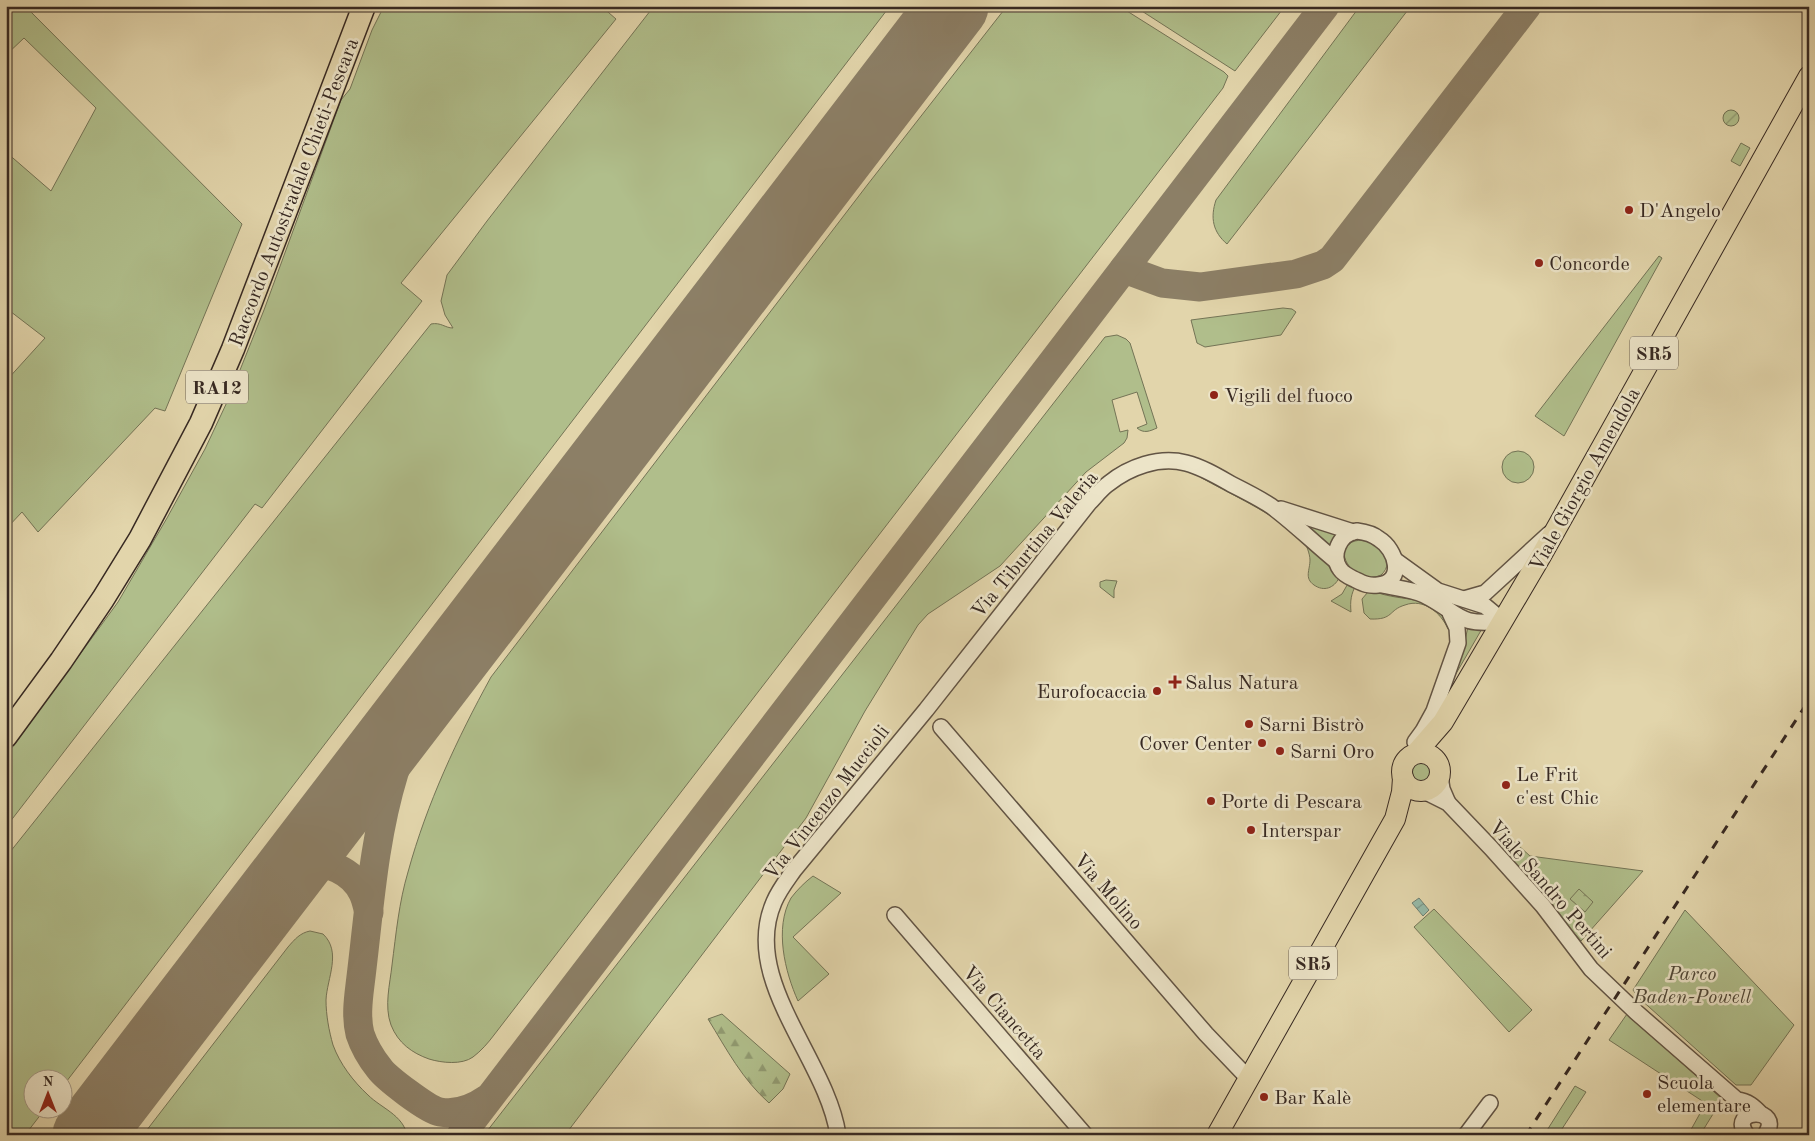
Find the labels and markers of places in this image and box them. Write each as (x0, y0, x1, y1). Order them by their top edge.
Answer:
place label: D'Angelo (1639, 202, 1721, 222)
marker: D'Angelo (1623, 204, 1635, 216)
place label: Concorde (1549, 255, 1630, 275)
marker: Concorde (1533, 257, 1545, 269)
place label: Vigili del fuoco (1224, 387, 1353, 407)
marker: Vigili del fuoco (1208, 389, 1220, 401)
place label: Salus Natura (1185, 674, 1299, 694)
marker: Salus Natura (1169, 676, 1181, 688)
place label: Eurofocaccia (1037, 683, 1147, 703)
marker: Eurofocaccia (1151, 685, 1163, 697)
place label: Sarni Bistrò (1259, 716, 1364, 736)
marker: Sarni Bistrò (1243, 718, 1255, 730)
place label: Cover Center (1139, 735, 1252, 755)
marker: Cover Center (1256, 737, 1268, 749)
place label: Sarni Oro (1290, 743, 1374, 763)
marker: Sarni Oro (1274, 745, 1286, 757)
place label: Le Frit c'est Chic (1516, 766, 1599, 809)
marker: Le Frit c'est Chic (1500, 779, 1512, 791)
place label: Porte di Pescara (1221, 793, 1362, 813)
marker: Porte di Pescara (1205, 795, 1217, 807)
place label: Interspar (1261, 822, 1341, 842)
marker: Interspar (1245, 824, 1257, 836)
place label: Scuola elementare (1657, 1074, 1751, 1117)
marker: Scuola elementare (1641, 1088, 1653, 1100)
place label: Bar Kalè (1274, 1089, 1351, 1109)
marker: Bar Kalè (1258, 1091, 1270, 1103)

